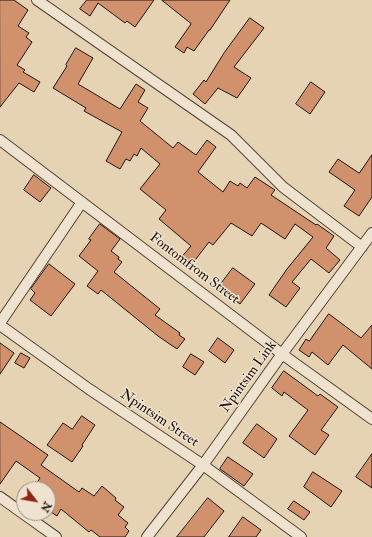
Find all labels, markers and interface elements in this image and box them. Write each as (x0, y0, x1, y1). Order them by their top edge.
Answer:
street label: Fontomfrom Street (146, 230, 242, 308)
street label: Npintsim Link (217, 338, 281, 416)
street label: Npintsim Street (117, 387, 201, 451)
north arrow (16, 481, 56, 521)
text: N (38, 499, 54, 514)

